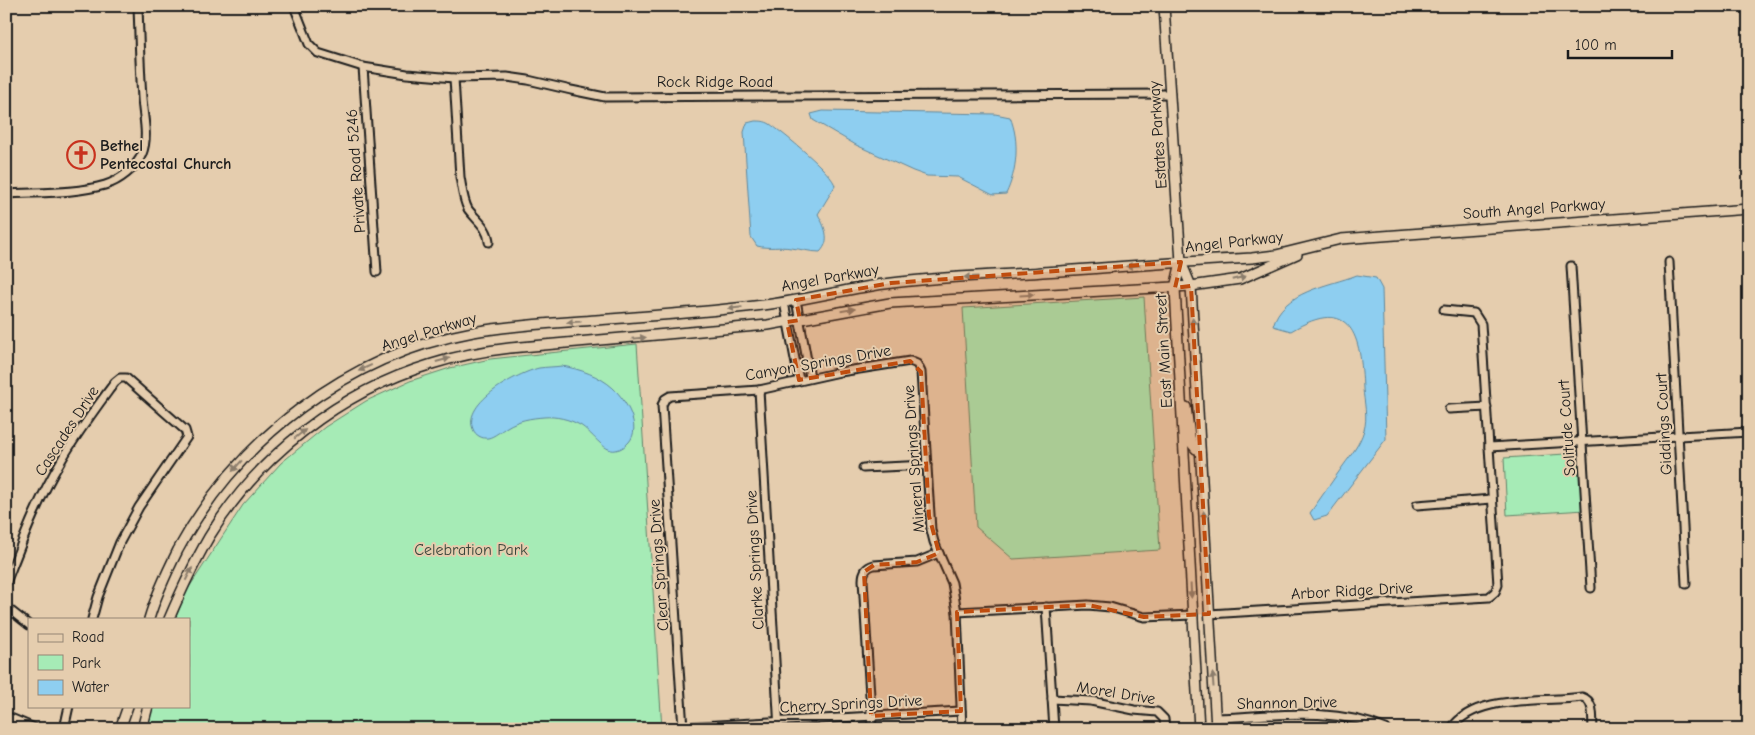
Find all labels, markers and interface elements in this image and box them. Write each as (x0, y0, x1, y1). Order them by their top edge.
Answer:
scale bar (1568, 28, 1671, 60)
text: 100 m (1575, 36, 1617, 54)
street label: Rock Ridge Road (657, 73, 773, 91)
street label: Estates Parkway (1145, 80, 1171, 190)
street label: Private Road 5246 (343, 108, 369, 234)
place label: Bethel Pentecostal Church (100, 137, 231, 173)
church icon: Bethel Pentecostal Church (66, 140, 96, 170)
street label: South Angel Parkway (1462, 195, 1607, 223)
street label: Angel Parkway (1184, 228, 1285, 256)
street label: Angel Parkway (780, 260, 881, 295)
one-way arrow (1124, 262, 1140, 270)
one-way arrow (962, 273, 978, 281)
one-way arrow (1231, 274, 1246, 282)
one-way arrow (1019, 291, 1035, 299)
street label: East Main Street (1152, 293, 1176, 408)
one-way arrow (727, 304, 743, 312)
one-way arrow (840, 306, 856, 314)
street label: Angel Parkway (379, 309, 480, 355)
one-way arrow (1188, 317, 1196, 333)
one-way arrow (565, 318, 581, 326)
one-way arrow (632, 333, 648, 341)
street label: Canyon Springs Drive (744, 341, 892, 385)
one-way arrow (436, 356, 451, 364)
one-way arrow (358, 365, 372, 373)
street label: Giddings Court (1652, 372, 1676, 476)
street label: Solitude Court (1555, 379, 1579, 477)
street label: Cascades Drive (31, 383, 103, 479)
street label: Mineral Springs Drive (900, 384, 928, 534)
one-way arrow (293, 429, 306, 440)
one-way arrow (231, 459, 242, 472)
street label: Clarke Springs Drive (742, 490, 768, 630)
street label: Clear Springs Drive (645, 498, 673, 632)
one-way arrow (1199, 510, 1207, 526)
park label: Celebration Park (414, 541, 528, 559)
one-way arrow (185, 567, 193, 582)
street label: Arbor Ridge Drive (1290, 579, 1414, 603)
one-way arrow (1188, 584, 1196, 600)
legend (28, 618, 190, 708)
text: Road (72, 628, 104, 646)
text: Park (72, 654, 101, 672)
one-way arrow (1209, 672, 1217, 688)
text: Water (72, 678, 109, 696)
street label: Morel Drive (1075, 678, 1157, 708)
street label: Cherry Springs Drive (779, 691, 923, 717)
street label: Shannon Drive (1237, 693, 1337, 713)

